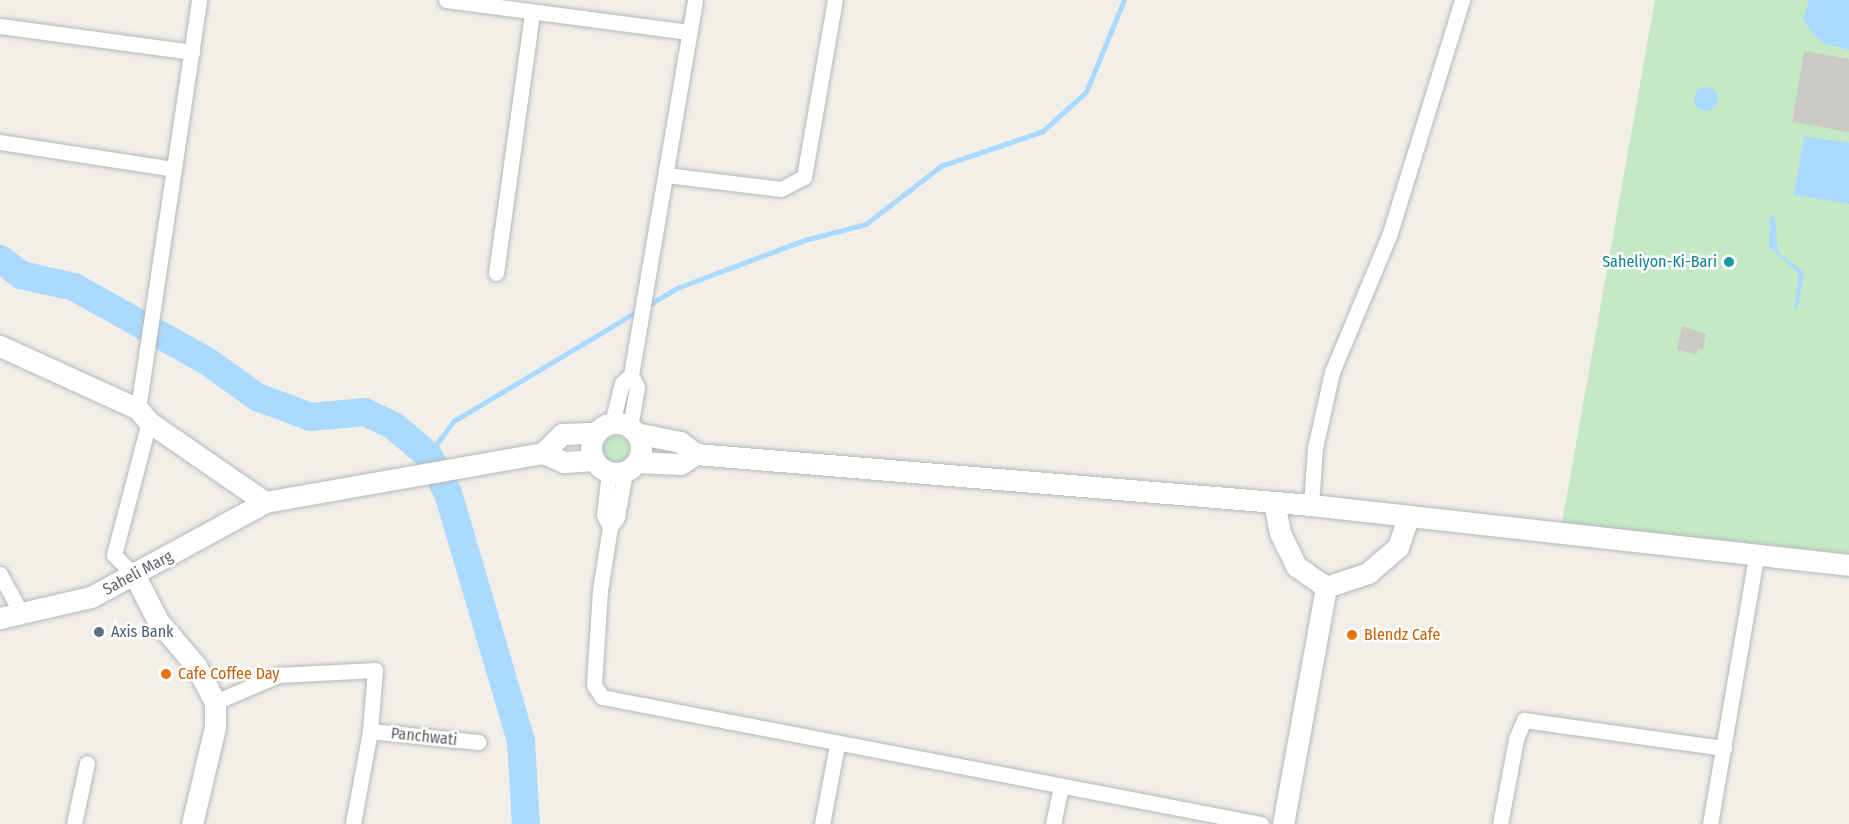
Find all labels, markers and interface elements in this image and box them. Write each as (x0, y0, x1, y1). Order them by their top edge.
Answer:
place label: Saheliyon-Ki-Bari (1602, 252, 1717, 272)
marker: Saheliyon-Ki-Bari (1722, 255, 1736, 269)
street label: Saheli Marg (100, 547, 176, 599)
place label: Axis Bank (111, 622, 174, 642)
marker: Axis Bank (92, 625, 106, 639)
place label: Blendz Cafe (1364, 625, 1440, 645)
marker: Blendz Cafe (1345, 628, 1359, 642)
place label: Cafe Coffee Day (178, 664, 280, 684)
marker: Cafe Coffee Day (159, 667, 173, 681)
street label: Panchwati (390, 724, 458, 750)

